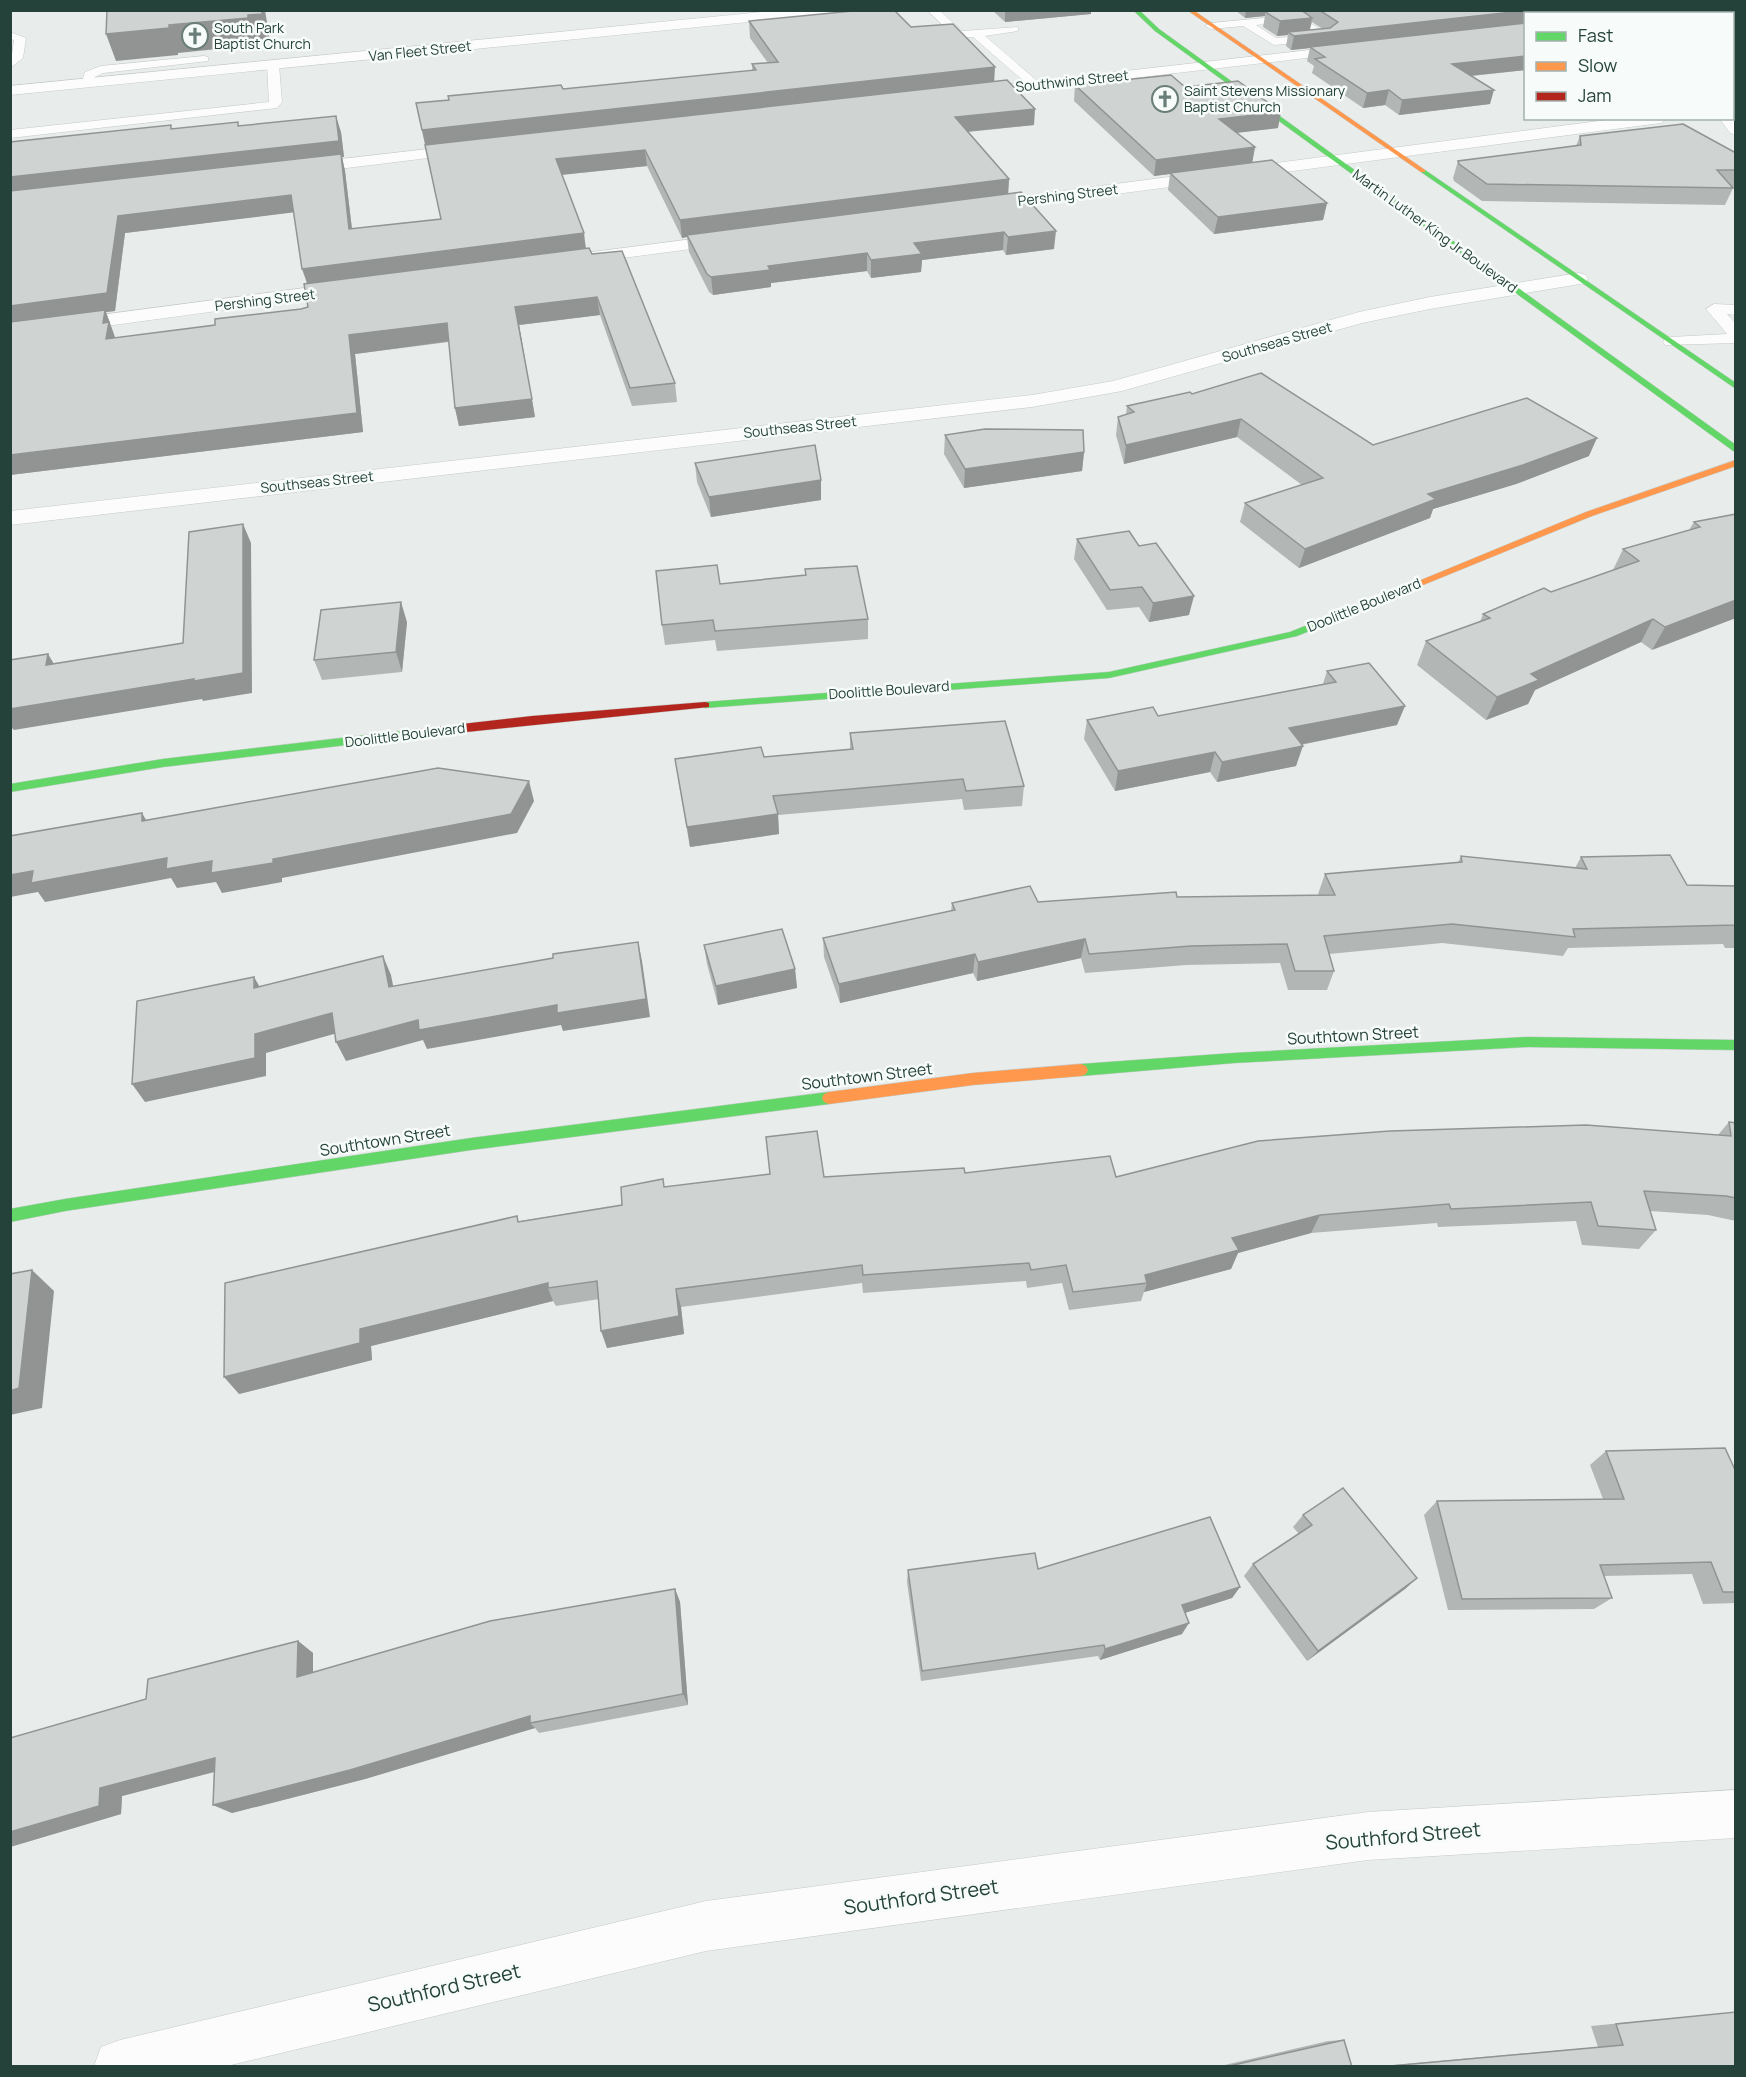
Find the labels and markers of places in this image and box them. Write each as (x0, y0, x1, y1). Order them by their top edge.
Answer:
place label: South Park Baptist Church (214, 18, 311, 53)
church icon: South Park Baptist Church (180, 21, 210, 51)
place label: Saint Stevens Missionary Baptist Church (1184, 81, 1346, 116)
church icon: Saint Stevens Missionary Baptist Church (1150, 84, 1180, 114)

